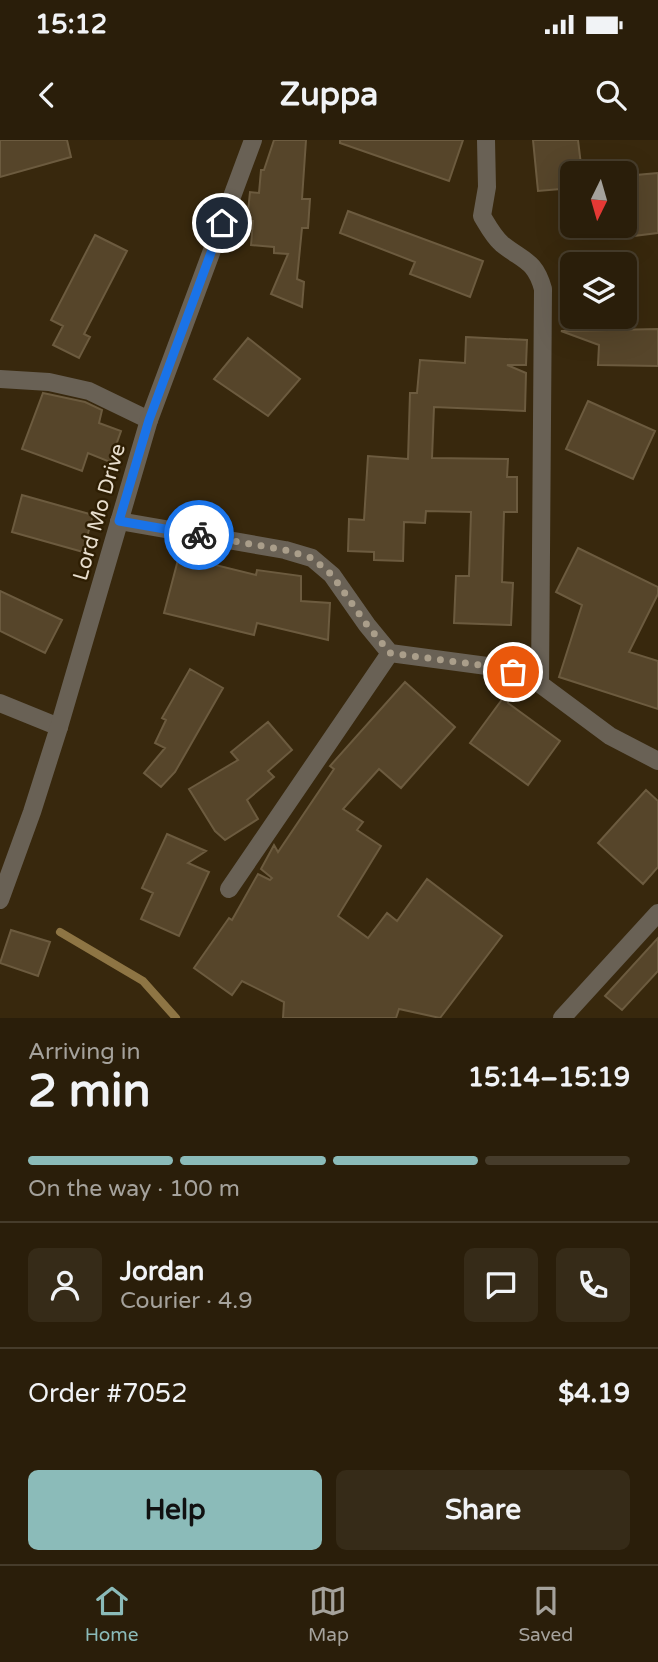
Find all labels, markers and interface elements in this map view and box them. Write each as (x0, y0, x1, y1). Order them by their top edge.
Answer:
text: 15:12 (35, 9, 107, 40)
icon: back (28, 76, 66, 114)
text: Zuppa (280, 76, 378, 114)
icon: search (592, 76, 630, 114)
north arrow (560, 161, 637, 238)
map controls (560, 161, 637, 329)
pin (192, 193, 252, 253)
icon: home (203, 204, 241, 242)
button: layers (560, 252, 637, 329)
street label: Lord Mo Drive (68, 441, 131, 583)
courier (164, 500, 234, 570)
icon: bike (180, 516, 218, 554)
pin (483, 642, 543, 702)
icon: bag (494, 653, 532, 691)
text: Arriving in (28, 1038, 141, 1066)
text: 15:14–15:19 (468, 1062, 630, 1093)
text: 2 min (28, 1064, 151, 1119)
text: On the way · 100 m (28, 1175, 240, 1203)
button: person (28, 1248, 102, 1322)
button: chat (464, 1248, 538, 1322)
button: phone (556, 1248, 630, 1322)
text: Jordan (120, 1256, 204, 1287)
text: Courier · 4.9 (120, 1287, 253, 1315)
text: Order #7052 (28, 1378, 188, 1409)
text: $4.19 (558, 1378, 630, 1409)
button: Help (28, 1470, 322, 1550)
button: Share (336, 1470, 630, 1550)
tab: Home (85, 1582, 139, 1646)
tab: Map (308, 1582, 349, 1646)
tab: Saved (518, 1582, 573, 1646)

